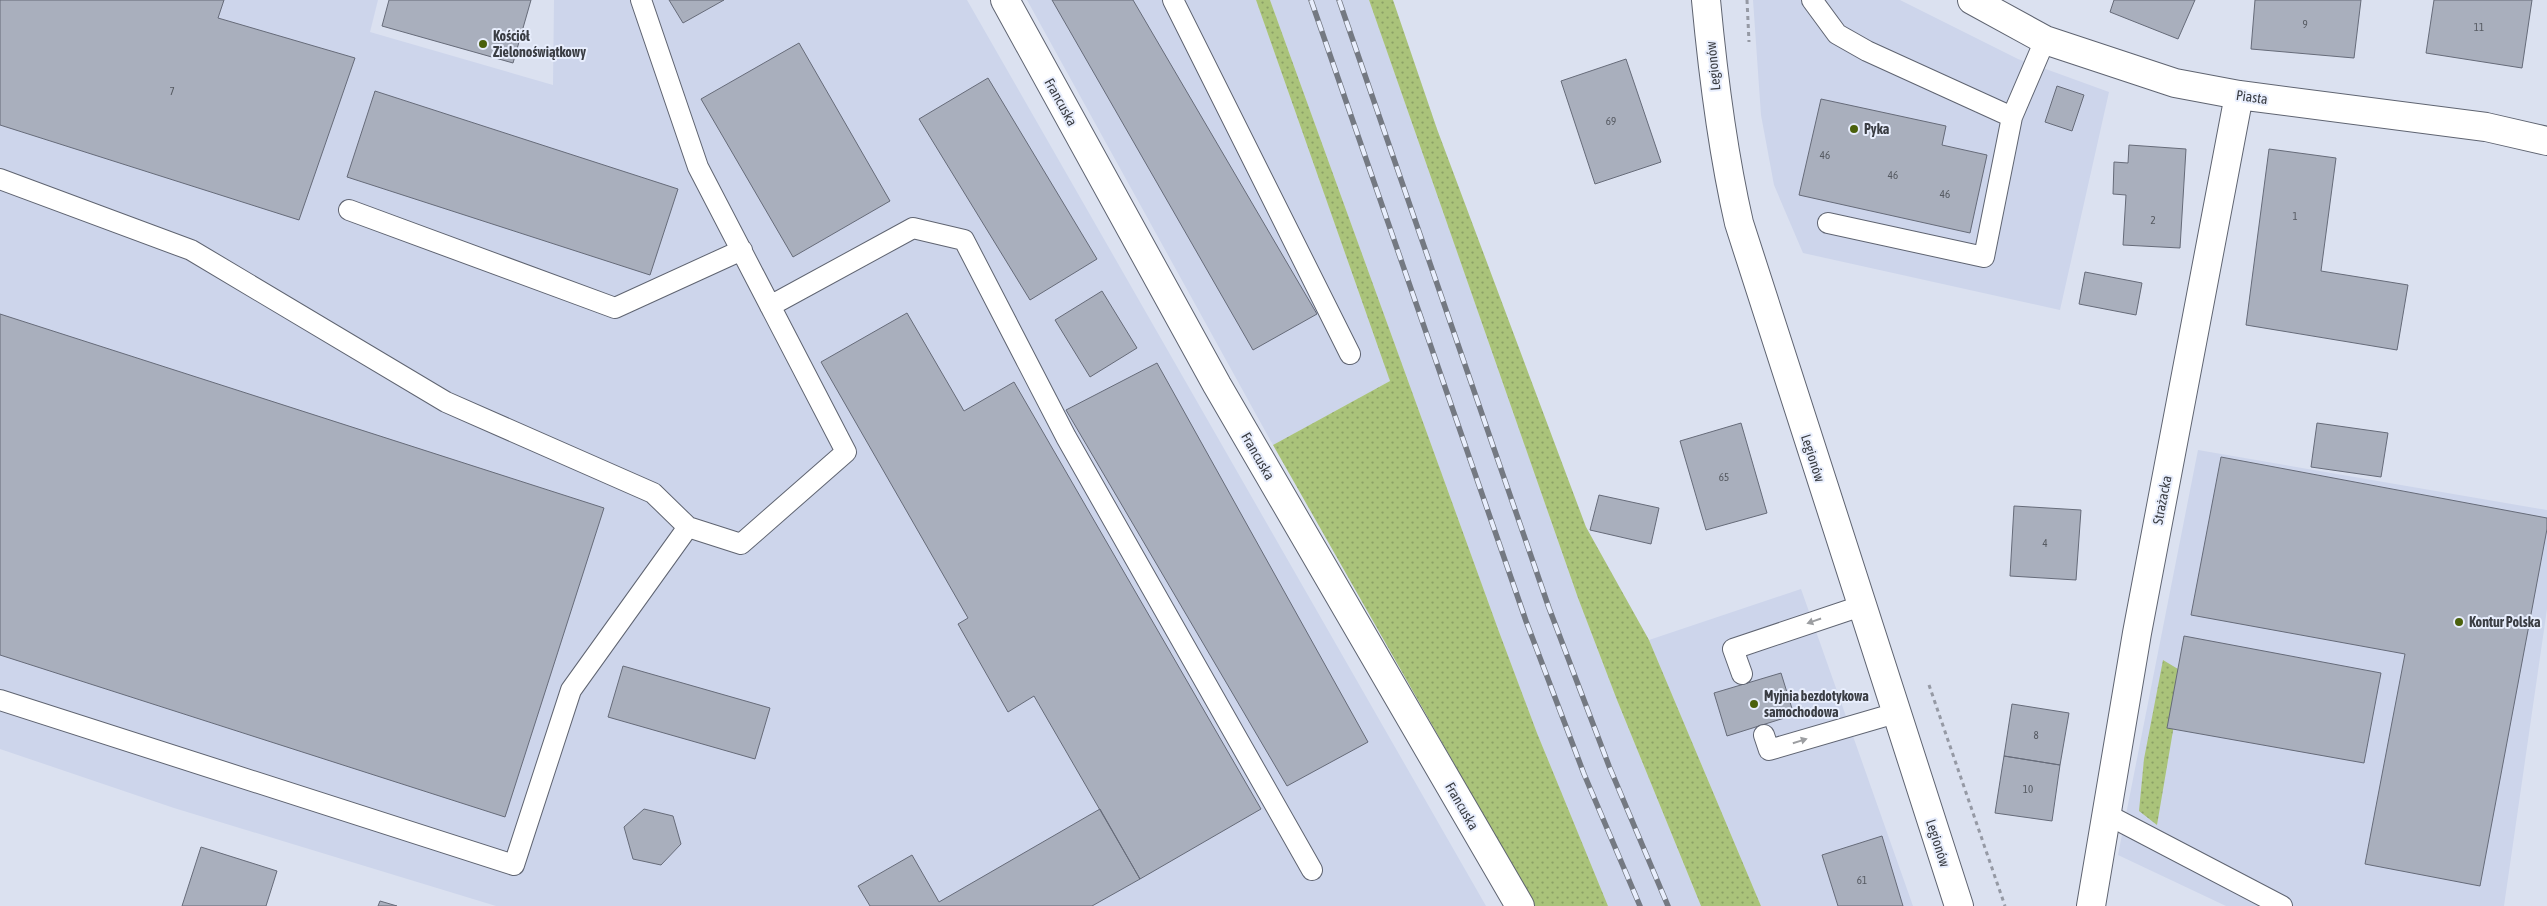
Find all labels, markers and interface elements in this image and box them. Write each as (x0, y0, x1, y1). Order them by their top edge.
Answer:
house number: 9 (2302, 18, 2308, 30)
house number: 11 (2474, 21, 2484, 33)
place label: Kościół Zielonoświątkowy (493, 28, 586, 60)
marker: Kościół Zielonoświątkowy (477, 38, 489, 50)
street label: Legionów (1702, 40, 1724, 91)
street label: Francuska (1041, 75, 1081, 129)
house number: 7 (169, 85, 175, 97)
street label: Piasta (2235, 87, 2269, 107)
house number: 69 (1606, 115, 1616, 127)
place label: Pyka (1864, 121, 1890, 137)
marker: Pyka (1848, 123, 1860, 135)
house number: 46 (1820, 149, 1830, 161)
house number: 46 (1888, 169, 1898, 181)
house number: 46 (1940, 188, 1950, 200)
house number: 1 (2292, 210, 2298, 222)
house number: 2 (2150, 214, 2156, 226)
street label: Francuska (1238, 429, 1278, 483)
street label: Legionów (1798, 432, 1828, 484)
house number: 65 (1719, 471, 1729, 483)
street label: Strażacka (2149, 474, 2175, 526)
house number: 4 (2042, 537, 2048, 549)
place label: Kontur Polska (2469, 614, 2541, 630)
marker: Kontur Polska (2453, 616, 2465, 628)
one-way arrow (1807, 618, 1822, 625)
place label: Myjnia bezdotykowa samochodowa (1764, 688, 1869, 720)
marker: Myjnia bezdotykowa samochodowa (1748, 698, 1760, 710)
house number: 8 (2033, 729, 2039, 741)
one-way arrow (1793, 737, 1808, 745)
street label: Francuska (1442, 779, 1482, 833)
house number: 10 (2023, 783, 2033, 795)
street label: Legionów (1923, 817, 1953, 869)
house number: 61 (1857, 874, 1867, 886)

